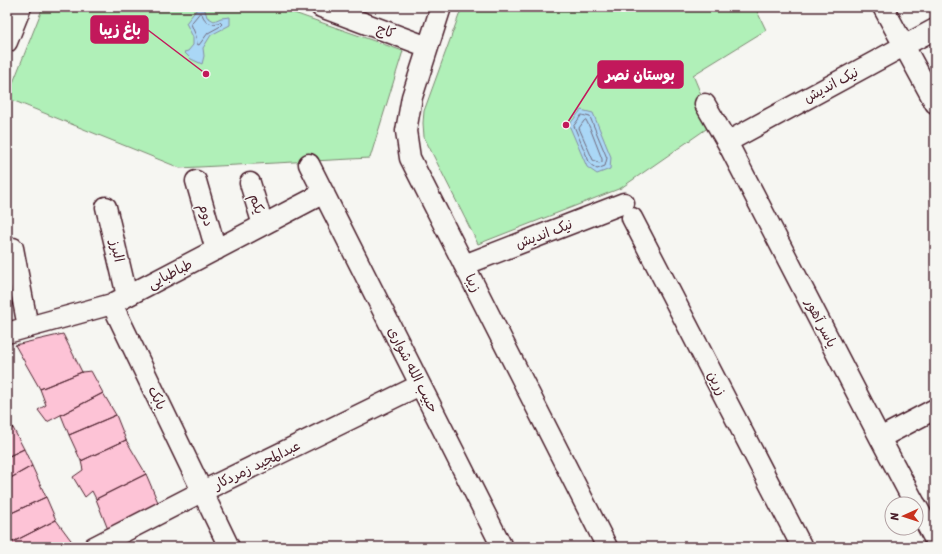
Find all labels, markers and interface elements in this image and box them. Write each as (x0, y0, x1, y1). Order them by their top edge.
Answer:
callout: باغ زیبا (91, 16, 148, 43)
street label: کاج (373, 16, 399, 46)
text: باغ زیبا (99, 17, 141, 43)
street label: نیک اندیش (799, 60, 863, 110)
callout: بوستان نصر (598, 61, 683, 88)
text: بوستان نصر (603, 62, 675, 88)
street label: یکم (242, 191, 272, 217)
street label: دوم (191, 201, 221, 229)
street label: نیک اندیش (512, 212, 576, 256)
street label: البرز (102, 236, 132, 265)
street label: طباطبایی (143, 252, 197, 296)
street label: زیبا (458, 269, 488, 297)
street label: یاسر آهور (797, 293, 844, 352)
street label: حبیب الله شواری (380, 322, 446, 418)
street label: زرین (700, 366, 734, 400)
street label: بابک (140, 382, 174, 414)
street label: عبدالمجید زمردکار (208, 433, 305, 497)
north arrow (884, 496, 924, 536)
text: N (885, 512, 904, 522)

